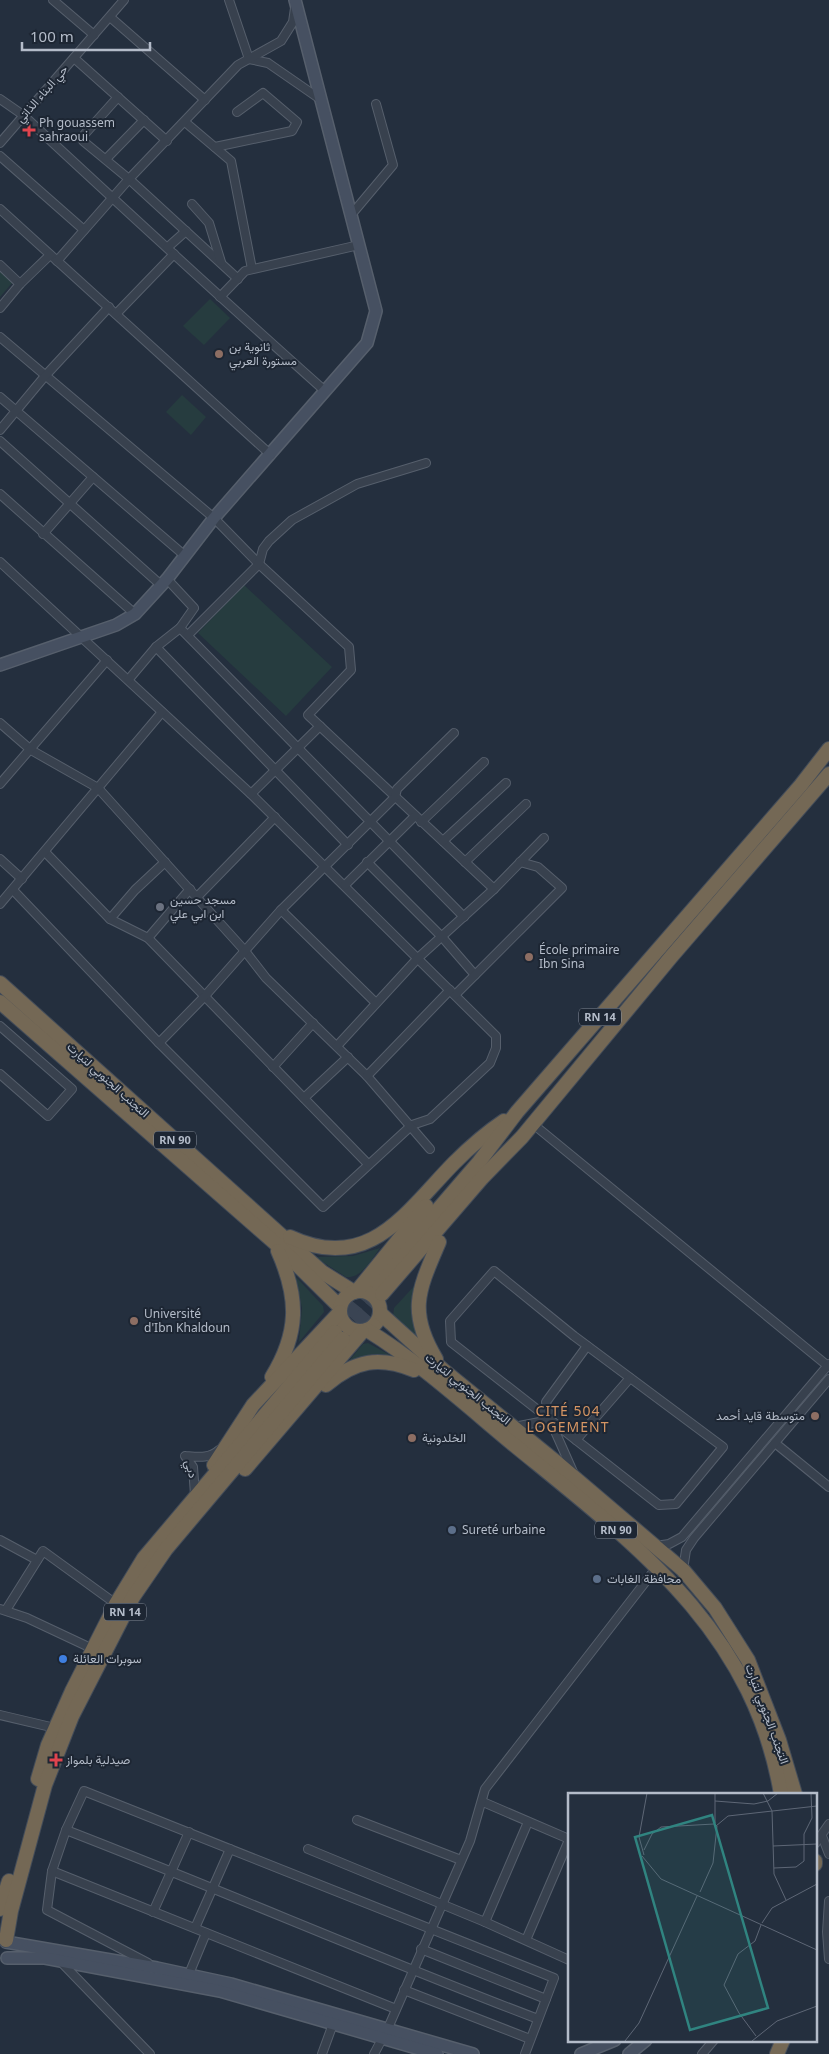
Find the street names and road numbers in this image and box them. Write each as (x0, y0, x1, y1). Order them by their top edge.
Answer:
street label: حي البناء الذاتي (12, 61, 73, 128)
road number: RN 14 (579, 1009, 621, 1026)
street label: التجنب الجنوبي لتيارت (62, 1038, 153, 1123)
road number: RN 90 (154, 1132, 196, 1148)
street label: التجنب الجنوبي لتيارت (421, 1349, 515, 1430)
street label: دبي (179, 1458, 202, 1481)
road number: RN 90 (595, 1522, 637, 1538)
road number: RN 14 (104, 1604, 146, 1620)
street label: التجنب الجنوبي لتيارت (740, 1661, 793, 1767)

